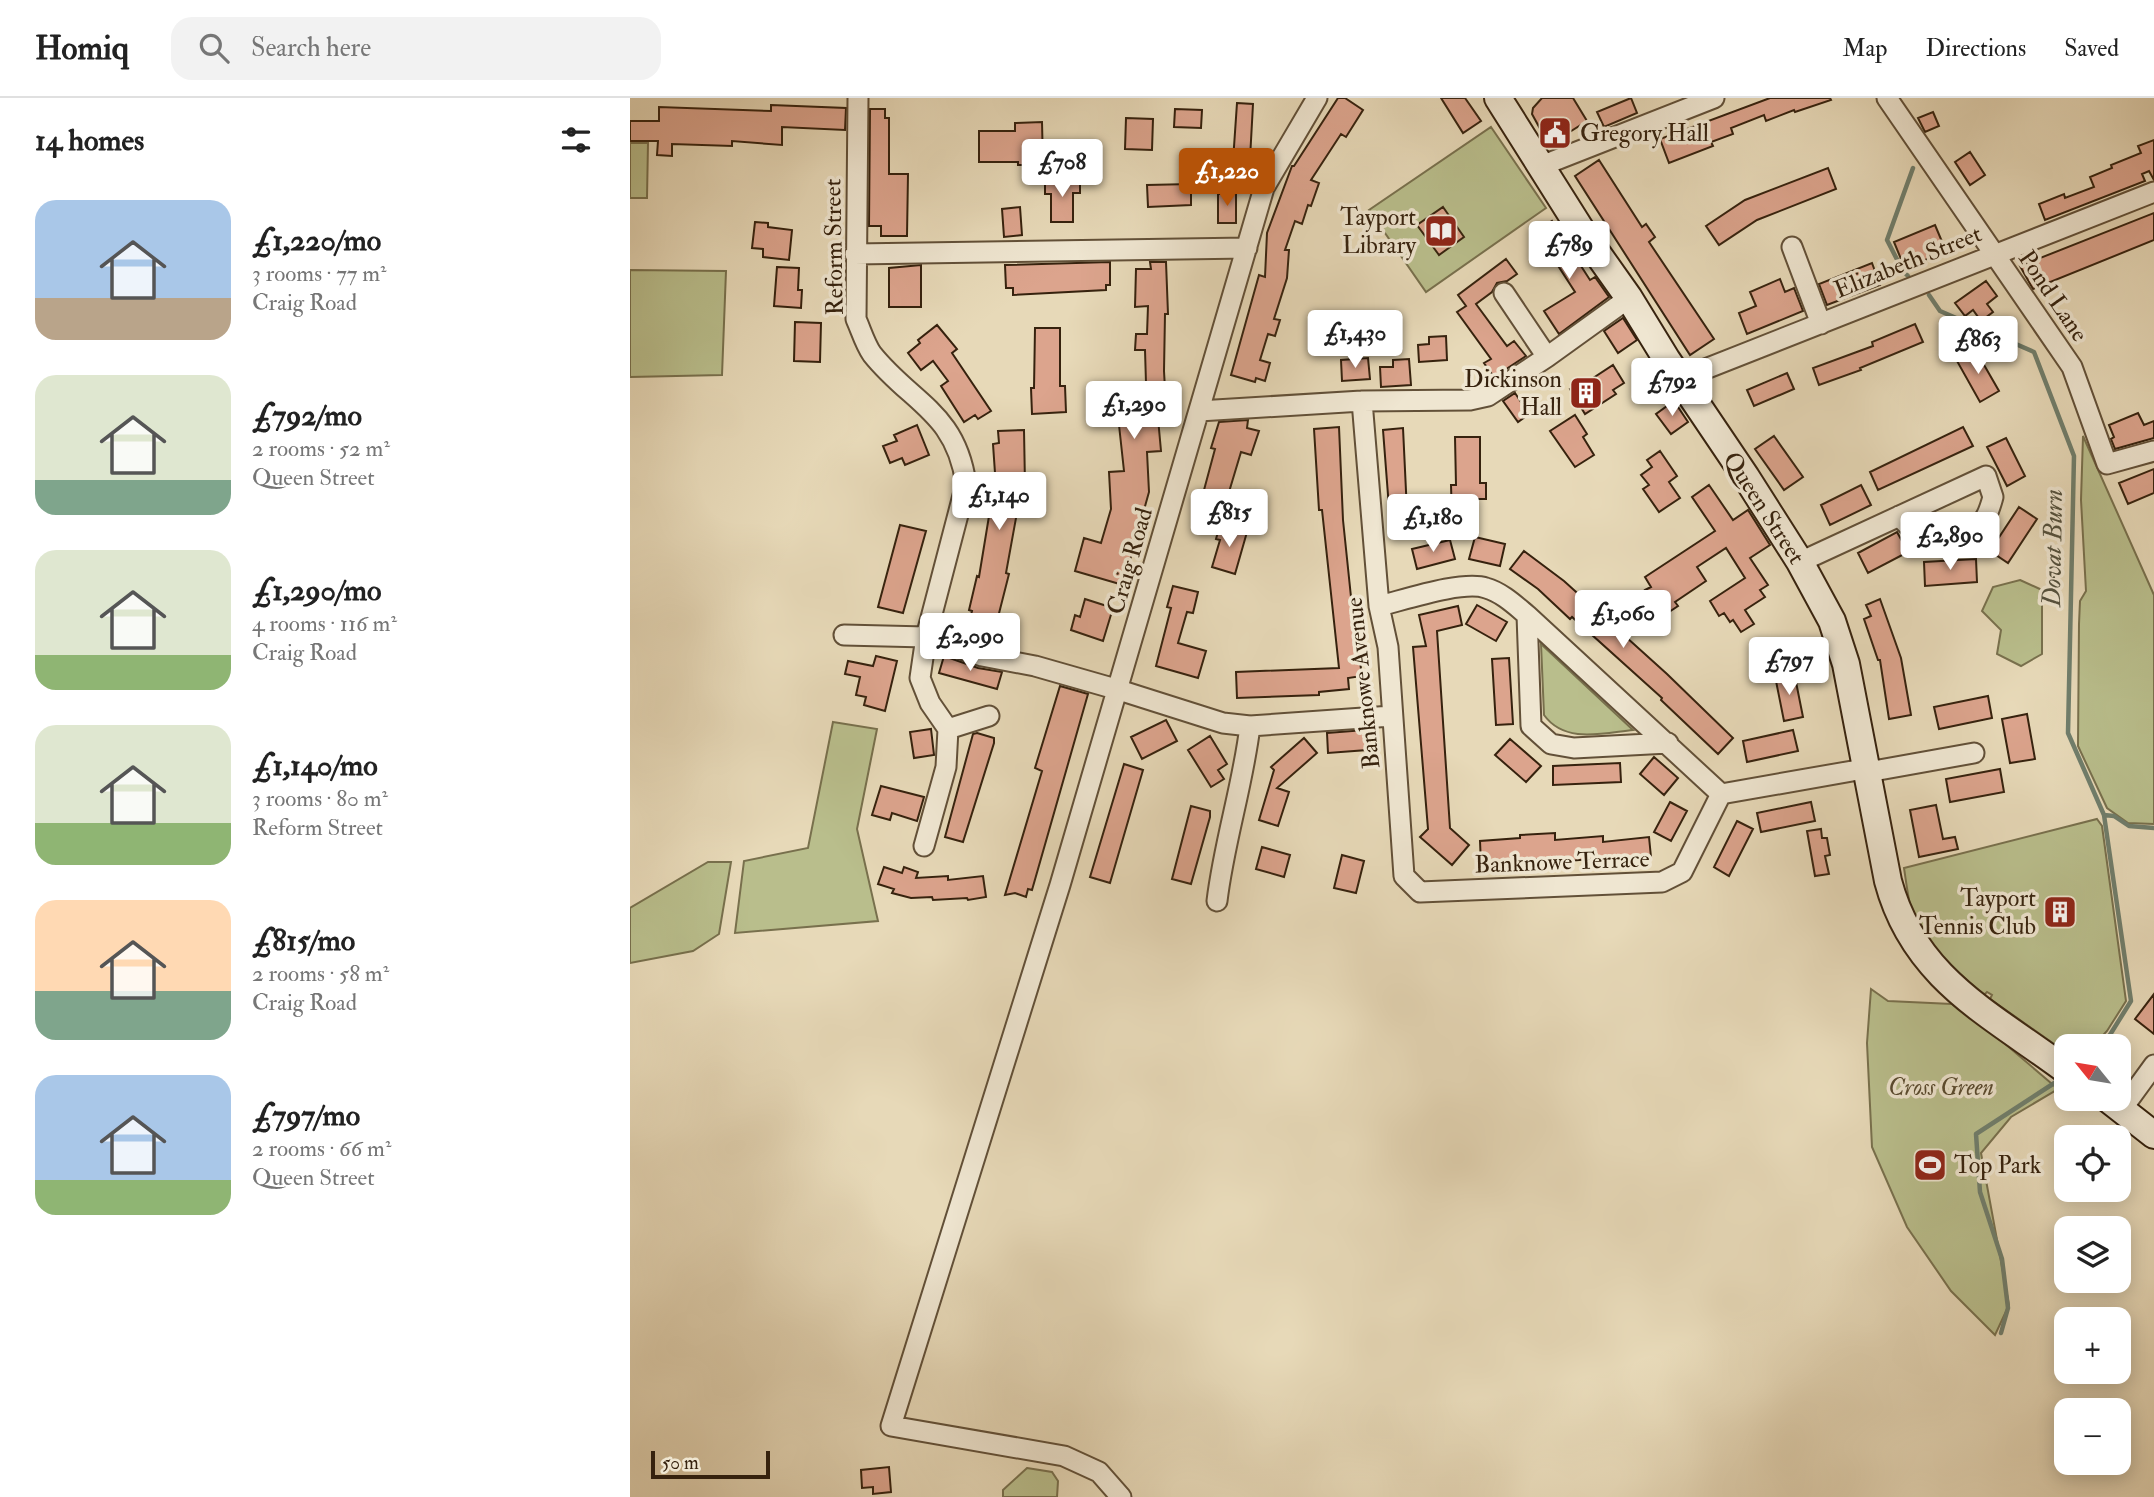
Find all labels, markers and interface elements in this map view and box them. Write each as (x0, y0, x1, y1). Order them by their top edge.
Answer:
search box (171, 17, 661, 80)
text: Homiq (35, 28, 129, 69)
icon: search (195, 29, 233, 67)
text: Search here (251, 32, 371, 64)
text: Map (1842, 33, 1887, 64)
text: Directions (1925, 33, 2026, 64)
text: Saved (2064, 33, 2119, 64)
public building icon: Gregory Hall (1536, 114, 1574, 152)
place label: Gregory Hall (1580, 118, 1709, 149)
icon: filters (557, 121, 595, 159)
text: 14 homes (35, 122, 144, 159)
pin: £708 (1021, 140, 1103, 199)
text: £708 (1038, 147, 1086, 176)
pin: £1,220 (1170, 148, 1284, 208)
text: £1,220 (1195, 156, 1259, 185)
street label: Reform Street (817, 178, 851, 316)
place label: Tayport Library (1340, 202, 1416, 261)
library icon: Tayport Library (1422, 212, 1460, 250)
street label: Elizabeth Street (1830, 218, 1987, 306)
text: £1,220/mo (252, 222, 381, 259)
pin: £789 (1528, 222, 1610, 281)
icon: home (91, 228, 175, 312)
text: £789 (1545, 229, 1593, 258)
street label: Pond Lane (2011, 244, 2095, 348)
text: 3 rooms · 77 m² (252, 259, 387, 288)
text: Craig Road (252, 288, 357, 317)
pin: £1,430 (1298, 310, 1412, 370)
pin: £863 (1937, 316, 2019, 376)
text: £1,430 (1324, 318, 1386, 347)
text: £863 (1955, 324, 2001, 353)
pin: £792 (1631, 358, 1713, 418)
place label: Dickinson Hall (1464, 364, 1562, 423)
text: £792 (1647, 366, 1697, 395)
building icon: Dickinson Hall (1567, 374, 1605, 412)
pin: £1,290 (1077, 382, 1191, 441)
text: £1,290 (1102, 389, 1166, 418)
text: £792/mo (252, 397, 362, 434)
icon: home (91, 403, 175, 487)
text: 2 rooms · 52 m² (252, 434, 390, 463)
street label: Queen Street (1716, 446, 1812, 570)
text: Queen Street (252, 463, 375, 492)
pin: £1,140 (942, 472, 1056, 532)
text: £1,140 (968, 480, 1030, 509)
water label: Dovat Burn (2036, 489, 2070, 608)
pin: £815 (1188, 490, 1270, 549)
pin: £1,180 (1376, 494, 1490, 554)
text: £815 (1207, 497, 1251, 526)
text: £1,180 (1403, 502, 1463, 531)
street label: Craig Road (1100, 504, 1160, 618)
pin: £2,890 (1893, 512, 2007, 572)
text: £2,890 (1917, 520, 1983, 549)
text: £1,290/mo (252, 572, 381, 609)
icon: home (91, 578, 175, 662)
pin: £1,060 (1566, 590, 1680, 650)
street label: Banknowe Avenue (1339, 596, 1387, 770)
text: £1,060 (1591, 598, 1655, 627)
text: 4 rooms · 116 m² (252, 609, 397, 638)
pin: £2,090 (913, 614, 1027, 673)
text: £2,090 (936, 621, 1004, 650)
text: Craig Road (252, 638, 357, 667)
pin: £797 (1748, 638, 1830, 697)
text: £797 (1765, 645, 1813, 674)
text: £1,140/mo (252, 747, 378, 784)
icon: home (91, 753, 175, 837)
text: 3 rooms · 80 m² (252, 784, 388, 813)
text: Reform Street (252, 813, 383, 842)
street label: Banknowe Terrace (1474, 843, 1650, 881)
place label: Tayport Tennis Club (1919, 883, 2036, 942)
building icon: Tayport Tennis Club (2041, 893, 2079, 931)
text: £815/mo (252, 922, 355, 959)
icon: home (91, 928, 175, 1012)
text: 2 rooms · 58 m² (252, 959, 389, 988)
text: Craig Road (252, 988, 357, 1017)
north arrow (2054, 1034, 2132, 1111)
map controls (2054, 1034, 2131, 1475)
park label: Cross Green (1888, 1072, 1994, 1103)
text: £797/mo (252, 1097, 360, 1134)
icon: home (91, 1103, 175, 1187)
button: locate (2054, 1125, 2131, 1202)
text: 2 rooms · 66 m² (252, 1134, 391, 1163)
sports icon: Top Park (1911, 1146, 1949, 1184)
place label: Top Park (1954, 1150, 2042, 1181)
text: Queen Street (252, 1163, 375, 1192)
button: layers (2054, 1216, 2131, 1293)
button: + (2054, 1307, 2131, 1384)
button: − (2054, 1398, 2131, 1475)
scale bar (651, 1448, 770, 1480)
text: 50 m (662, 1451, 699, 1475)

